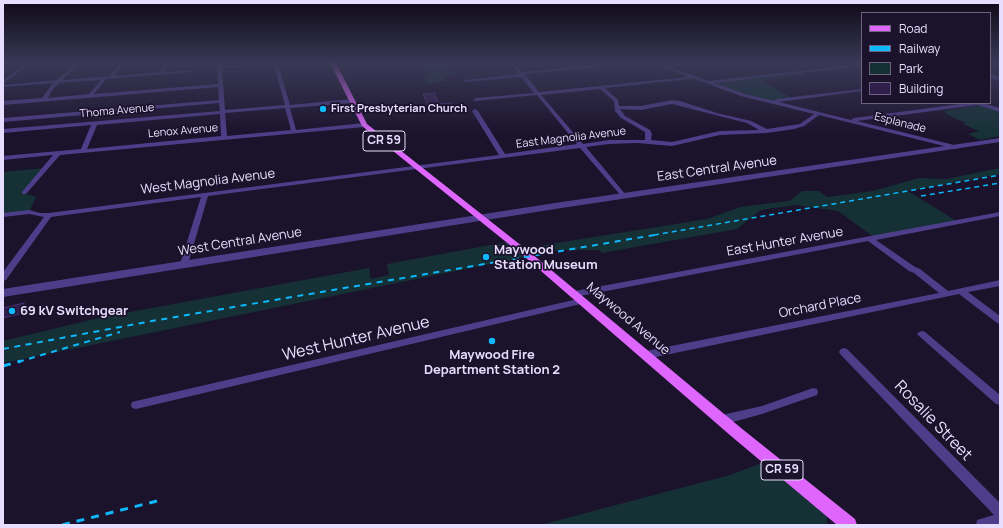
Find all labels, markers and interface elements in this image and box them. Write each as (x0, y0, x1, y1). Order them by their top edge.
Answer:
legend (861, 12, 991, 104)
text: Road (899, 20, 927, 37)
text: Railway (899, 40, 940, 57)
text: Park (899, 60, 923, 77)
text: Building (899, 80, 943, 97)
street label: Thoma Avenue (79, 101, 155, 121)
place label: First Presbyterian Church (331, 102, 467, 116)
marker: First Presbyterian Church (318, 104, 328, 114)
street label: Esplanade (873, 110, 927, 136)
street label: Lenox Avenue (147, 121, 219, 141)
street label: East Magnolia Avenue (515, 125, 627, 151)
road number: CR 59 (363, 131, 405, 151)
street label: East Central Avenue (656, 153, 778, 185)
street label: West Magnolia Avenue (140, 166, 276, 198)
street label: East Hunter Avenue (726, 224, 844, 260)
street label: West Central Avenue (177, 225, 303, 259)
place label: Maywood Station Museum (494, 242, 598, 273)
marker: Maywood Station Museum (481, 252, 491, 262)
street label: Maywood Avenue (583, 279, 673, 359)
street label: Orchard Place (777, 290, 863, 322)
place label: 69 kV Switchgear (20, 303, 128, 319)
marker: 69 kV Switchgear (7, 306, 17, 316)
street label: West Hunter Avenue (281, 313, 431, 365)
marker: Maywood Fire Department Station 2 (487, 336, 497, 346)
place label: Maywood Fire Department Station 2 (424, 347, 560, 378)
street label: Rosalie Street (890, 377, 976, 465)
road number: CR 59 (761, 460, 803, 480)

